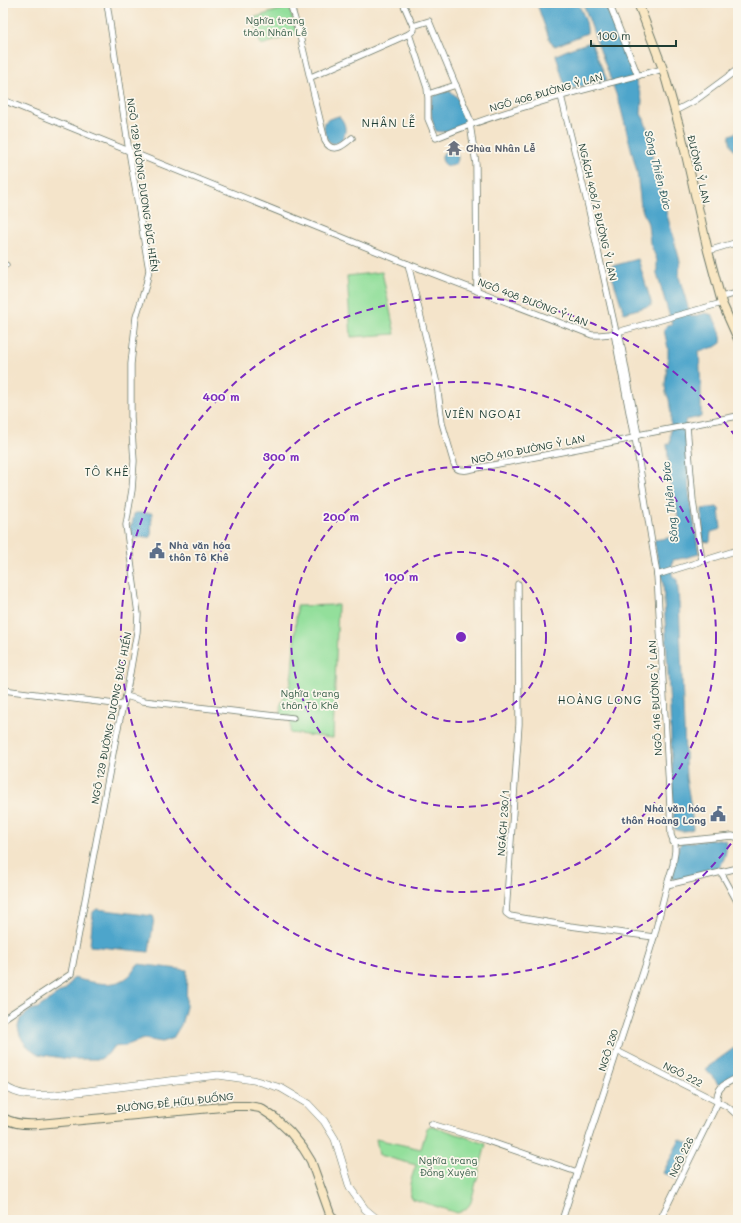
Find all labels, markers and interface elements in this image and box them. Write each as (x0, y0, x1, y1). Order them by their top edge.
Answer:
park label: Nghĩa trang thôn Nhân Lễ (243, 13, 307, 39)
scale bar (591, 22, 676, 48)
text: 100 m (597, 27, 631, 43)
street label: NGÕ 406 ĐƯỜNG Ỷ LAN (488, 69, 604, 115)
street label: NGÕ 129 ĐƯỜNG DƯƠNG ĐỨC HIỀN (124, 97, 162, 273)
district label: NHÂN LỄ (362, 114, 416, 130)
water label: Sông Thiên Đức (641, 129, 676, 212)
street label: ĐƯỜNG Ỷ LAN (684, 133, 714, 205)
temple icon: Chùa Nhân Lễ (445, 139, 463, 157)
place label: Chùa Nhân Lễ (466, 141, 535, 155)
street label: NGÁCH 408/2 ĐƯỜNG Ỷ LAN (575, 142, 621, 282)
street label: NGÕ 408 ĐƯỜNG Ỷ LAN (476, 274, 590, 330)
text: 400 m (203, 388, 239, 404)
district label: VIÊN NGOẠI (444, 406, 522, 421)
street label: NGÕ 410 ĐƯỜNG Ỷ LAN (470, 431, 586, 467)
text: 300 m (263, 448, 299, 464)
water label: Sông Thiên Đức (658, 460, 681, 543)
district label: TÔ KHÊ (84, 464, 130, 479)
text: 200 m (323, 508, 359, 524)
place label: Nhà văn hóa thôn Tô Khê (169, 538, 231, 564)
public building icon: Nhà văn hóa thôn Tô Khê (148, 542, 166, 560)
text: 100 m (384, 568, 418, 584)
centre of rings (454, 630, 468, 644)
street label: NGÕ 129 ĐƯỜNG DƯƠNG ĐỨC HIỀN (87, 631, 135, 805)
street label: NGÕ 416 ĐƯỜNG Ỷ LAN (645, 640, 665, 756)
park label: Nghĩa trang thôn Tô Khê (281, 686, 339, 712)
district label: HOÀNG LONG (558, 692, 642, 707)
street label: NGÁCH 230/1 (494, 790, 512, 856)
place label: Nhà văn hóa thôn Hoàng Long (621, 801, 706, 827)
public building icon: Nhà văn hóa thôn Hoàng Long (709, 805, 727, 823)
street label: NGÕ 230 (595, 1027, 621, 1073)
street label: NGÕ 222 (661, 1058, 705, 1090)
street label: ĐƯỜNG ĐÊ HỮU ĐUỐNG (116, 1089, 235, 1115)
street label: NGÕ 226 (665, 1135, 697, 1179)
park label: Nghĩa trang Đổng Xuyên (419, 1153, 477, 1179)

